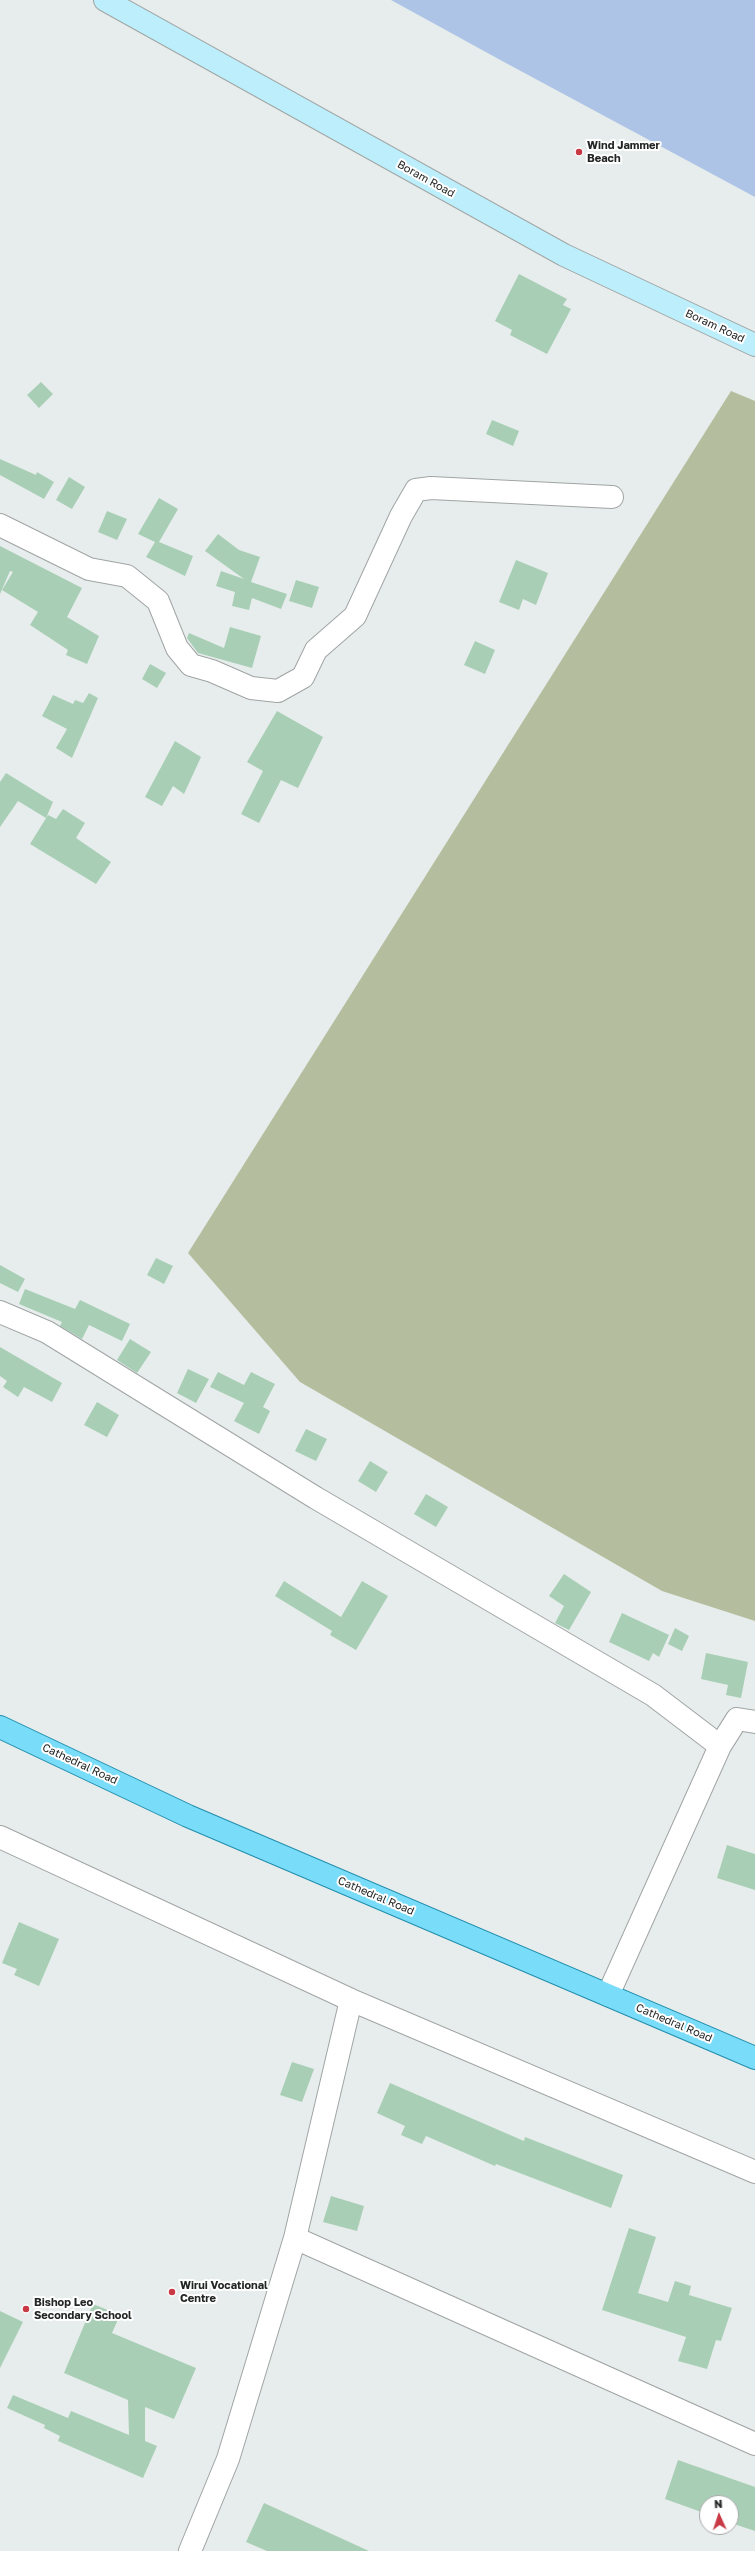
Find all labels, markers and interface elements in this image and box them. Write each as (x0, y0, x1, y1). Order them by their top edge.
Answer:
place label: Wind Jammer Beach (587, 139, 660, 165)
marker: Wind Jammer Beach (574, 147, 584, 157)
street label: Boram Road (395, 158, 457, 200)
street label: Boram Road (683, 307, 747, 345)
street label: Cathedral Road (40, 1741, 120, 1787)
street label: Cathedral Road (336, 1874, 416, 1918)
street label: Cathedral Road (634, 2001, 714, 2045)
place label: Wirui Vocational Centre (180, 2279, 268, 2305)
marker: Wirui Vocational Centre (167, 2287, 177, 2297)
place label: Bishop Leo Secondary School (34, 2296, 132, 2322)
marker: Bishop Leo Secondary School (21, 2304, 31, 2314)
north arrow (699, 2495, 739, 2535)
text: N (714, 2497, 723, 2510)

